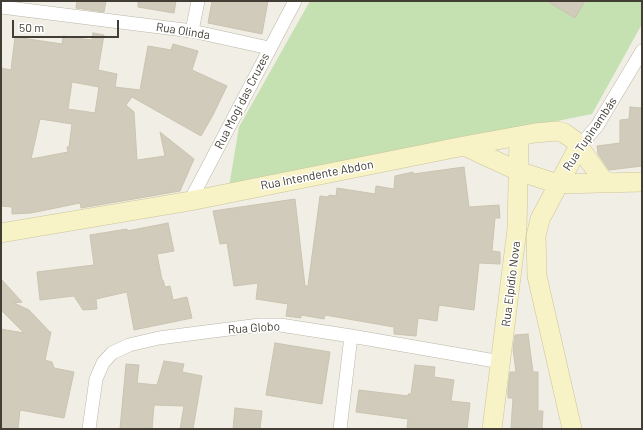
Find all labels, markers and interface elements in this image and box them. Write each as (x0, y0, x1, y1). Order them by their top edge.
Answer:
scale bar (14, 12, 121, 38)
text: 50 m (19, 20, 44, 34)
street label: Rua Olinda (155, 20, 211, 42)
street label: Rua Mogi das Cruzes (212, 51, 272, 151)
street label: Rua Tupinambás (560, 94, 620, 174)
street label: Rua Intendente Abdon (259, 157, 375, 193)
street label: Rua Elpídio Nova (499, 240, 523, 328)
street label: Rua Globo (228, 319, 280, 337)

